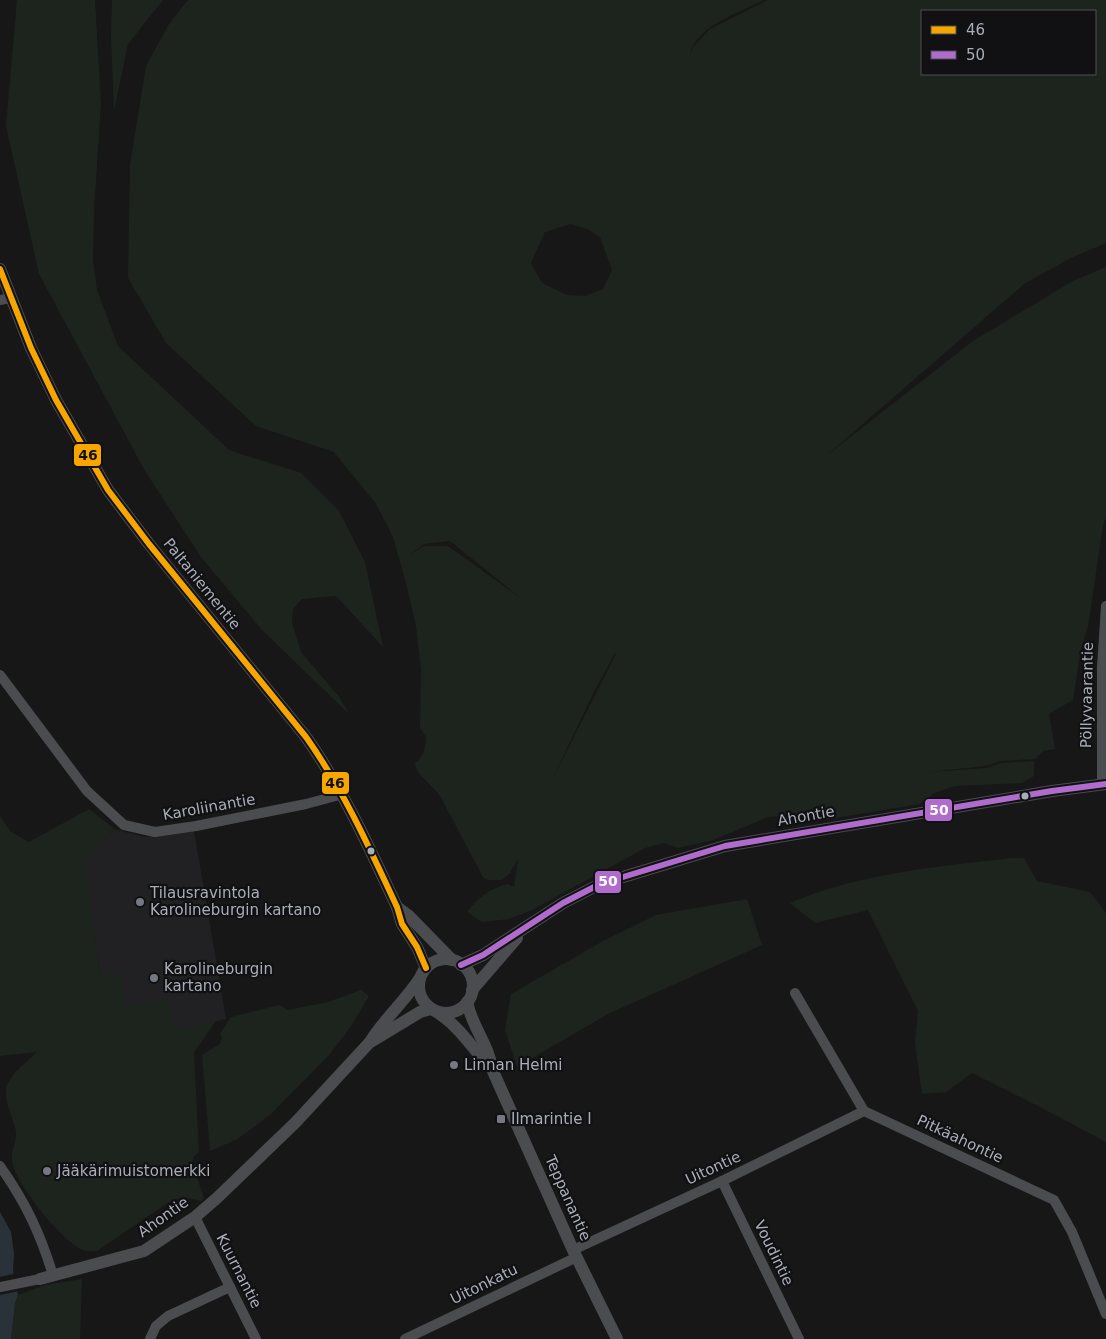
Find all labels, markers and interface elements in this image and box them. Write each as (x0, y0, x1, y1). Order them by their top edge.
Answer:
legend (921, 10, 1096, 75)
text: 46 (966, 21, 985, 39)
text: 50 (966, 46, 985, 64)
line badge: 46 (73, 443, 102, 467)
text: 46 (78, 447, 98, 463)
street label: Paltaniementie (160, 535, 244, 633)
street label: Pöllyvaarantie (1077, 642, 1097, 748)
line badge: 46 (321, 771, 350, 795)
text: 46 (325, 775, 345, 791)
street label: Karoliinantie (161, 790, 257, 824)
unlabelled marker (1020, 791, 1030, 801)
line badge: 50 (924, 798, 953, 822)
street label: Ahontie (776, 802, 836, 830)
text: 50 (929, 802, 949, 818)
unlabelled marker (366, 846, 376, 856)
line badge: 50 (594, 870, 622, 894)
text: 50 (598, 873, 618, 889)
place label: Tilausravintola Karolineburgin kartano (149, 884, 321, 919)
marker: Tilausravintola Karolineburgin kartano (134, 896, 146, 908)
place label: Karolineburgin kartano (164, 960, 273, 995)
marker: Karolineburgin kartano (148, 972, 160, 984)
place label: Linnan Helmi (464, 1056, 562, 1074)
marker: Linnan Helmi (448, 1059, 460, 1071)
place label: Ilmarintie I (511, 1110, 592, 1128)
street label: Pitkäahontie (914, 1111, 1006, 1167)
marker: Ilmarintie I (495, 1113, 507, 1125)
street label: Uitontie (682, 1147, 744, 1189)
street label: Teppanantie (541, 1152, 595, 1243)
place label: Jääkärimuistomerkki (56, 1162, 210, 1180)
marker: Jääkärimuistomerkki (41, 1165, 53, 1177)
street label: Ahontie (134, 1193, 192, 1241)
street label: Voudintie (751, 1217, 797, 1289)
street label: Kuurnantie (212, 1231, 266, 1311)
street label: Uitonkatu (447, 1260, 521, 1308)

